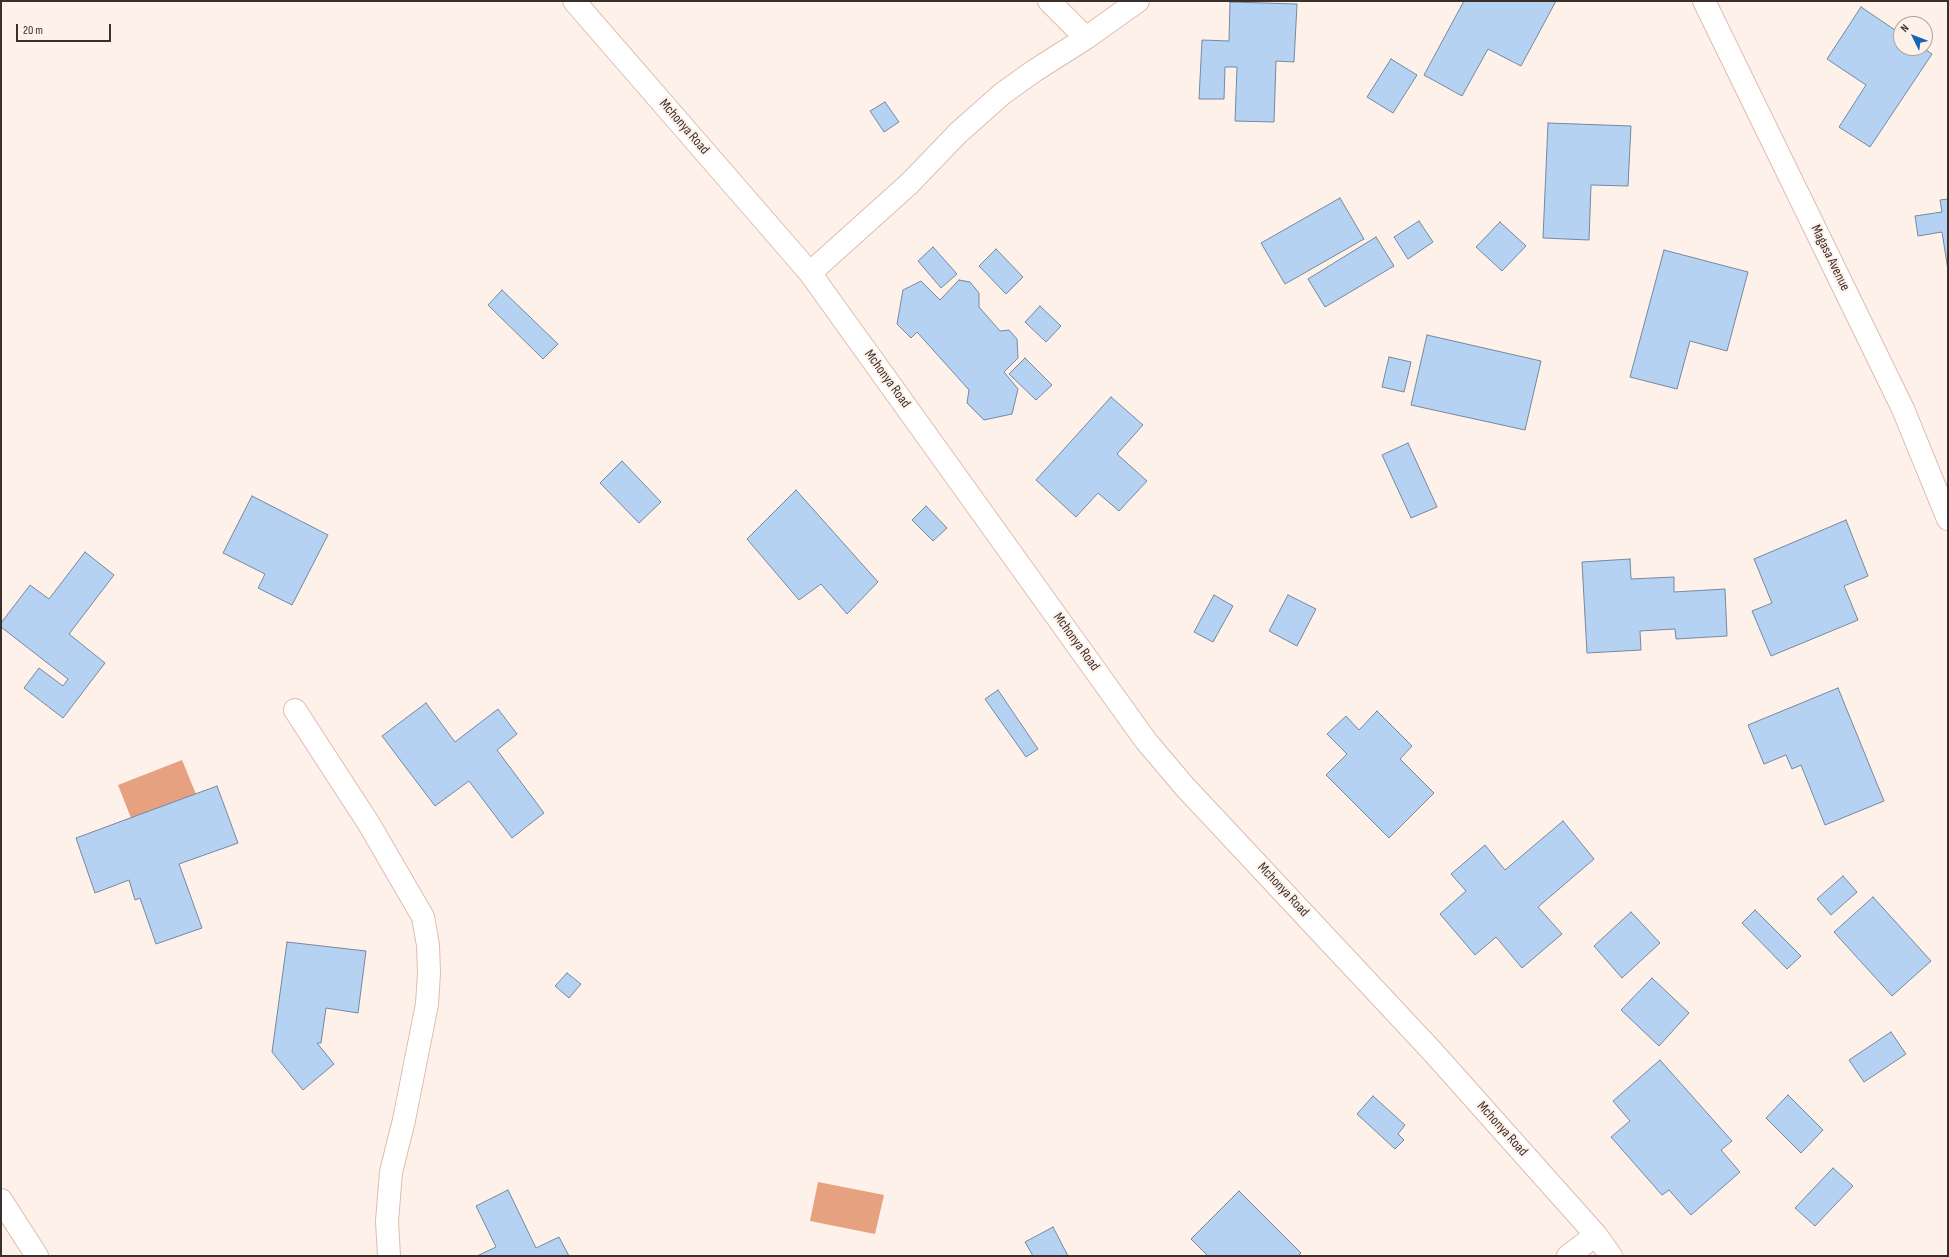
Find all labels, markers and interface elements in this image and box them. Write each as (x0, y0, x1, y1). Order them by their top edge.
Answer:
scale bar (18, 16, 113, 42)
north arrow (1893, 16, 1933, 56)
text: N (1898, 22, 1911, 35)
text: 20 m (23, 23, 43, 38)
street label: Mchonya Road (655, 96, 713, 158)
street label: Magasa Avenue (1807, 222, 1853, 294)
street label: Mchonya Road (860, 347, 914, 411)
street label: Mchonya Road (1049, 610, 1103, 674)
street label: Mchonya Road (1254, 859, 1312, 921)
street label: Mchonya Road (1473, 1098, 1531, 1160)

